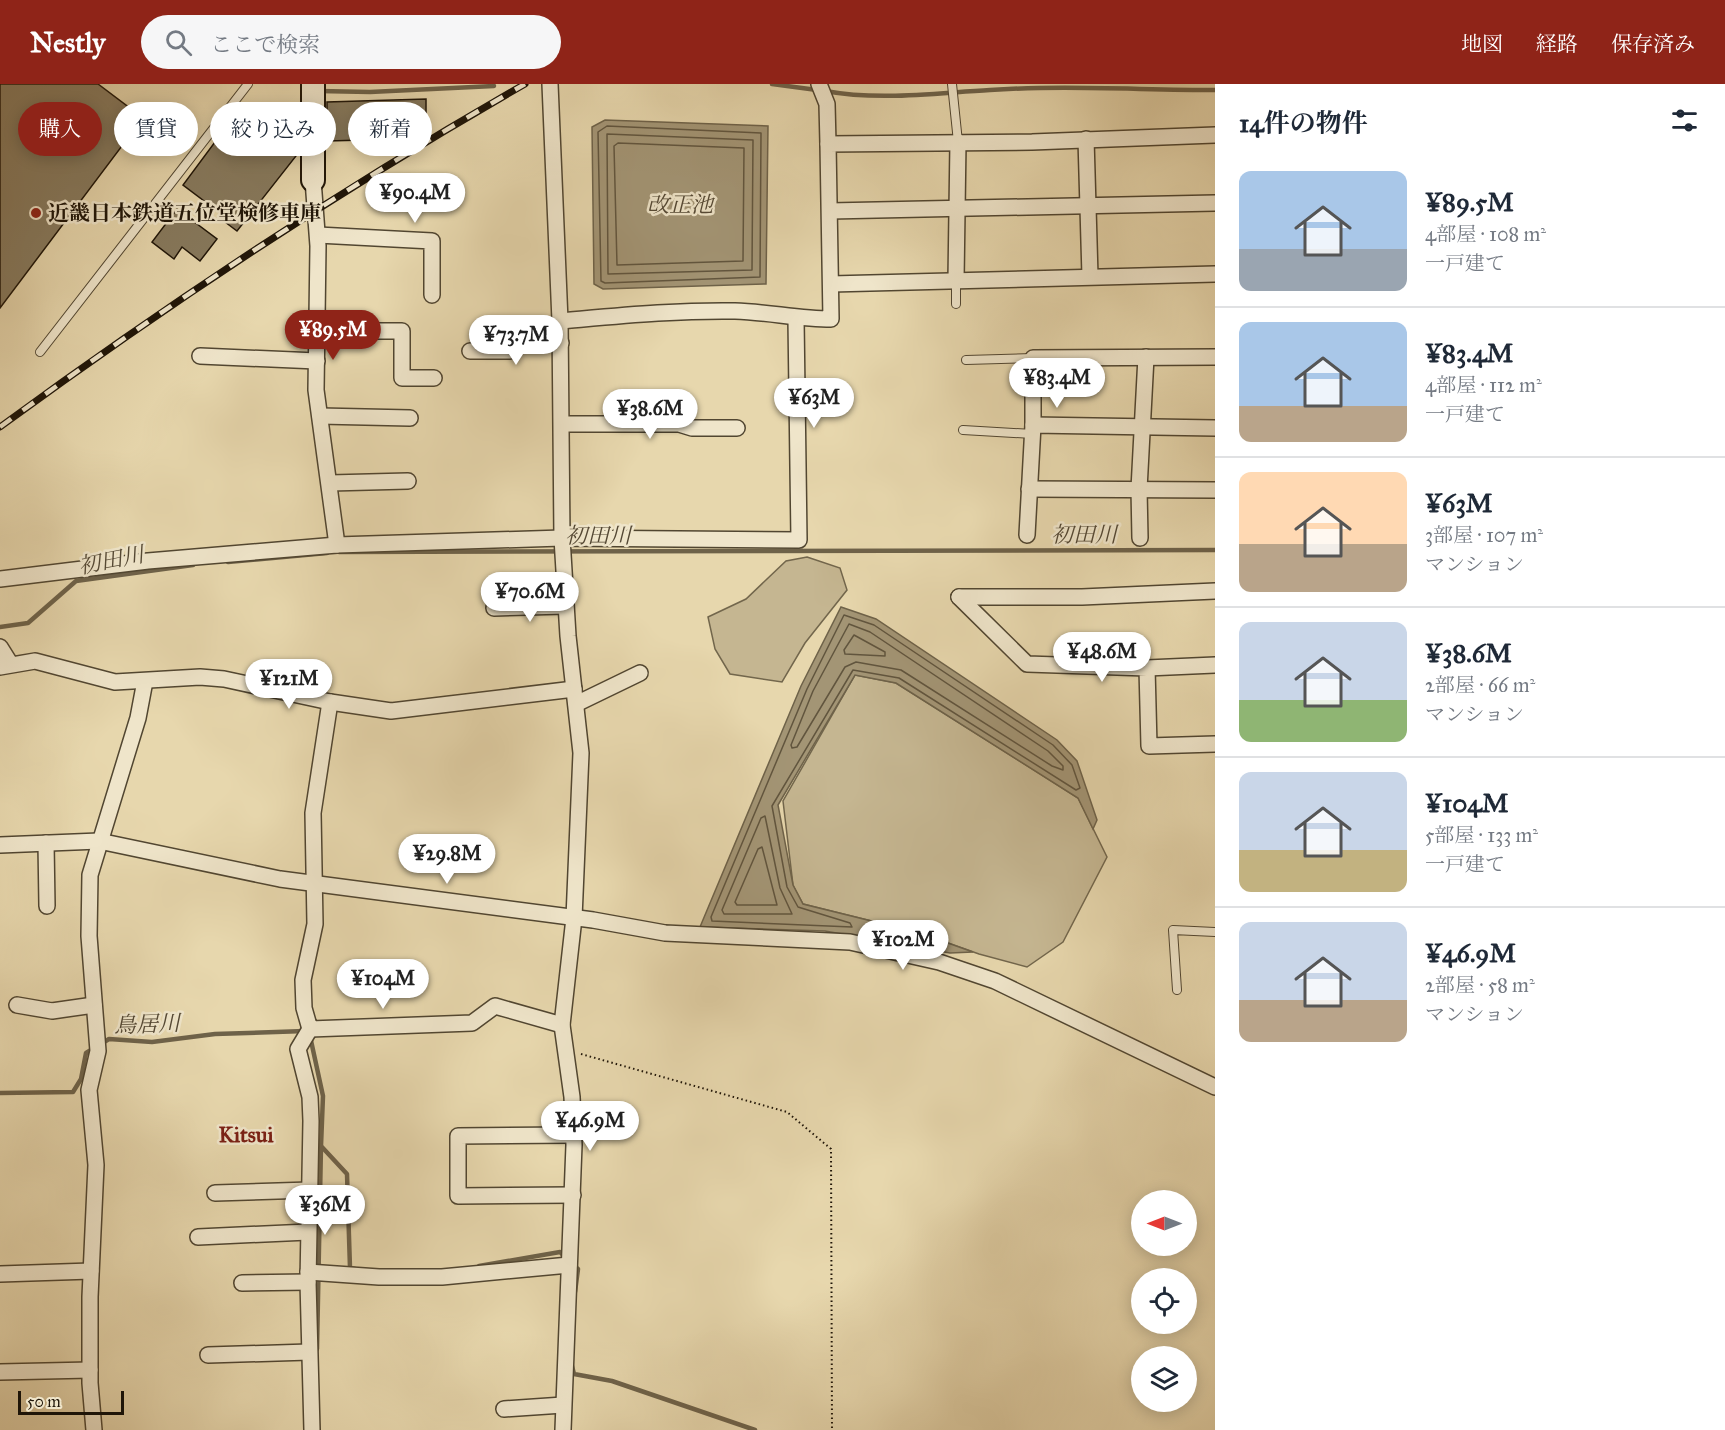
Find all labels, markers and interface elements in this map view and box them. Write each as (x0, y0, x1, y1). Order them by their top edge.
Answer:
search box (141, 15, 561, 69)
text: Nestly (30, 25, 105, 60)
icon: search (162, 26, 195, 59)
text: ここで検索 (210, 31, 320, 58)
text: 地図 (1461, 31, 1503, 57)
text: 経路 (1536, 31, 1578, 57)
text: 保存済み (1611, 31, 1695, 57)
chip: 購入 (18, 102, 102, 156)
chip: 賃貸 (114, 102, 198, 156)
chip: 絞り込み (210, 102, 336, 156)
chip: 新着 (348, 102, 432, 156)
icon: filters (1668, 104, 1701, 137)
text: 14件の物件 (1239, 107, 1368, 139)
pin: ¥90.4M (366, 173, 464, 224)
text: ¥90.4M (379, 180, 451, 204)
text: ¥89.5M (1425, 186, 1514, 218)
water label: 改正池 (647, 191, 716, 218)
icon: home (1287, 195, 1359, 267)
place label: 近畿日本鉄道五位堂検修車庫 (48, 200, 321, 226)
marker: 近畿日本鉄道五位堂検修車庫 (29, 206, 43, 220)
text: 4部屋 · 108 m² (1425, 222, 1546, 246)
text: 一戸建て (1425, 251, 1505, 275)
pin: ¥89.5M (284, 310, 382, 361)
pin: ¥73.7M (467, 315, 565, 366)
text: ¥89.5M (299, 317, 367, 341)
text: ¥73.7M (483, 322, 549, 346)
text: ¥83.4M (1425, 337, 1513, 369)
icon: home (1287, 346, 1359, 418)
pin: ¥83.4M (1008, 358, 1106, 409)
text: ¥83.4M (1023, 365, 1091, 389)
text: 4部屋 · 112 m² (1425, 373, 1542, 397)
pin: ¥63M (778, 378, 850, 429)
text: ¥63M (788, 385, 840, 409)
pin: ¥38.6M (601, 389, 699, 440)
text: ¥38.6M (617, 396, 683, 420)
text: 一戸建て (1425, 402, 1505, 426)
text: ¥63M (1425, 487, 1493, 519)
icon: home (1287, 496, 1359, 568)
water label: 初田川 (1051, 521, 1119, 548)
water label: 初田川 (565, 522, 633, 549)
text: 3部屋 · 107 m² (1425, 523, 1543, 547)
water label: 初田川 (76, 540, 148, 580)
text: マンション (1425, 552, 1524, 576)
pin: ¥70.6M (481, 572, 579, 623)
text: ¥70.6M (495, 579, 565, 603)
pin: ¥48.6M (1053, 632, 1151, 683)
text: ¥38.6M (1425, 637, 1512, 669)
text: ¥48.6M (1067, 639, 1137, 663)
icon: home (1287, 646, 1359, 718)
pin: ¥121M (247, 659, 331, 710)
text: ¥121M (259, 666, 319, 690)
text: 2部屋 · 66 m² (1425, 673, 1535, 697)
text: マンション (1425, 702, 1524, 726)
text: ¥104M (1425, 787, 1509, 819)
icon: home (1287, 796, 1359, 868)
text: 5部屋 · 133 m² (1425, 823, 1538, 847)
pin: ¥29.8M (398, 834, 496, 885)
text: ¥29.8M (412, 841, 482, 865)
text: 一戸建て (1425, 852, 1505, 876)
pin: ¥102M (861, 920, 945, 971)
text: ¥102M (871, 927, 935, 951)
text: ¥46.9M (1425, 937, 1516, 969)
icon: home (1287, 946, 1359, 1018)
pin: ¥104M (341, 959, 425, 1010)
text: ¥104M (351, 966, 415, 990)
text: 2部屋 · 58 m² (1425, 973, 1535, 997)
text: マンション (1425, 1002, 1524, 1026)
water label: 鳥居川 (114, 1009, 182, 1039)
pin: ¥46.9M (541, 1101, 639, 1152)
text: ¥46.9M (555, 1108, 625, 1132)
district label: Kitsui (218, 1121, 275, 1148)
pin: ¥36M (289, 1185, 361, 1236)
north arrow (1131, 1190, 1197, 1256)
map controls (1131, 1190, 1197, 1412)
text: ¥36M (299, 1192, 351, 1216)
button: locate (1131, 1268, 1197, 1334)
button: layers (1131, 1346, 1197, 1412)
scale bar (18, 1388, 124, 1416)
text: 50 m (27, 1392, 61, 1411)

